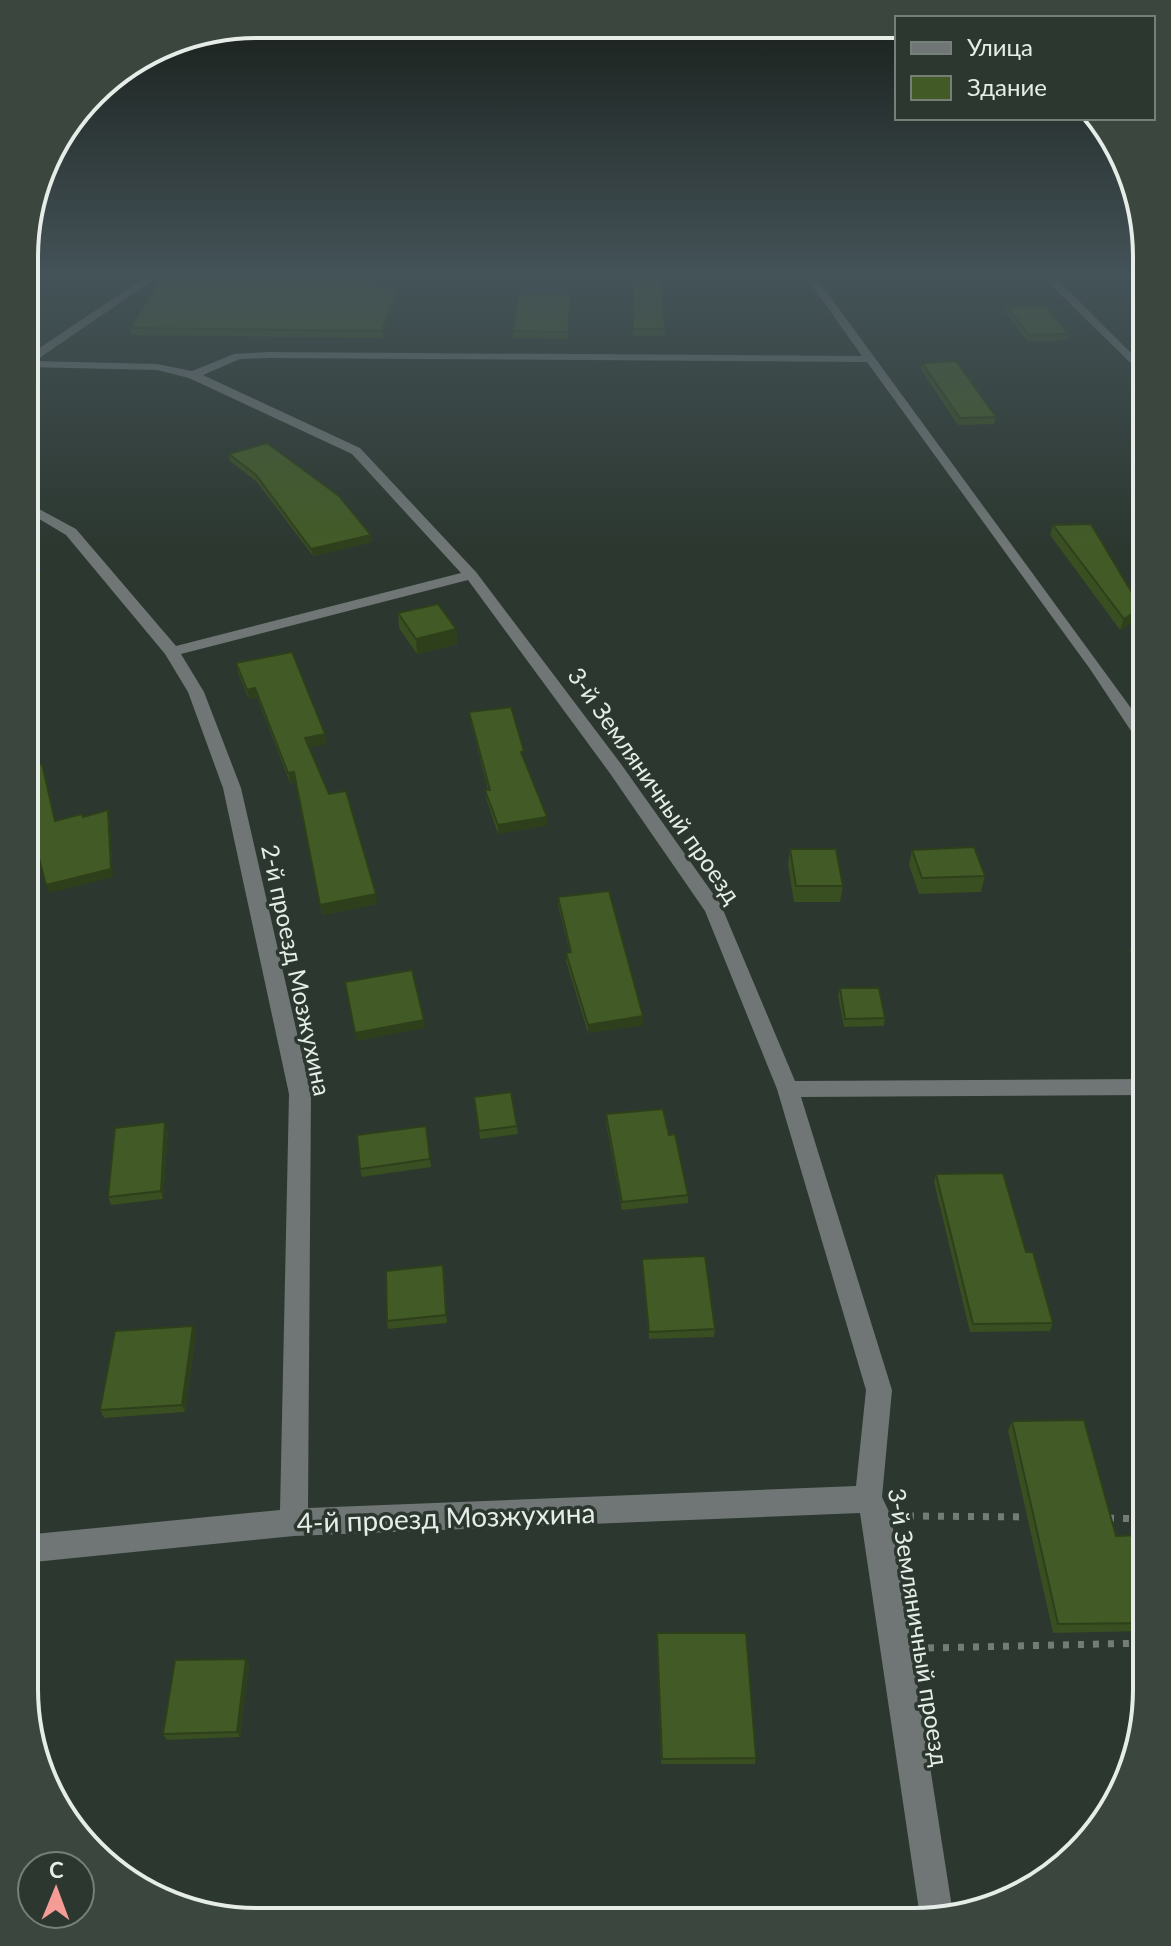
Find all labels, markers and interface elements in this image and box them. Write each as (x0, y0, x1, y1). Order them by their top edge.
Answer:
legend (895, 16, 1155, 120)
text: Улица (967, 32, 1033, 61)
text: Здание (967, 72, 1047, 101)
street label: 3-й Земляничный проезд (562, 662, 748, 909)
street label: 2-й проезд Мозжухина (256, 842, 338, 1098)
street label: 3-й Земляничный проезд (883, 1486, 955, 1768)
street label: 4-й проезд Мозжухина (296, 1495, 596, 1539)
north arrow (16, 1850, 96, 1930)
text: С (49, 1856, 64, 1883)

